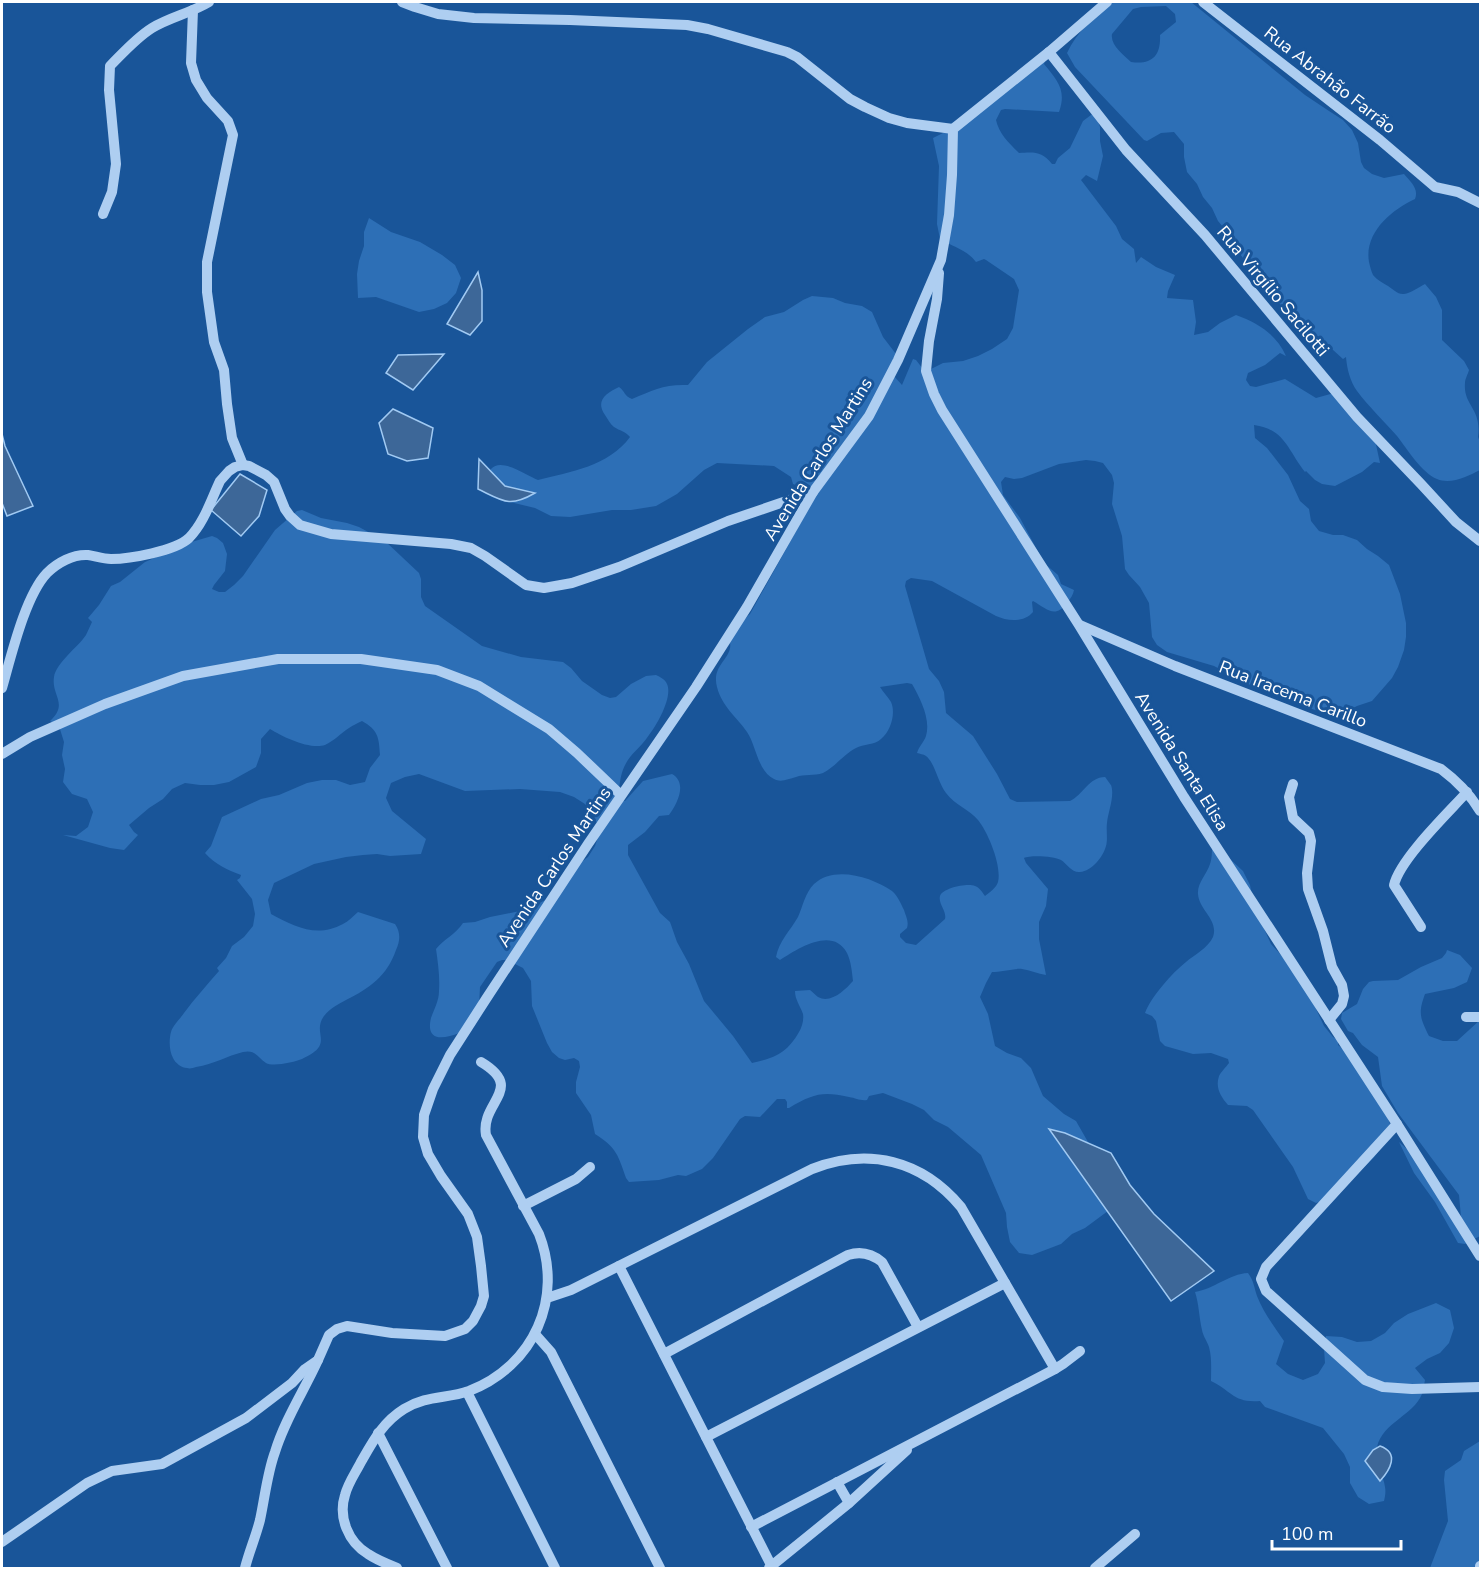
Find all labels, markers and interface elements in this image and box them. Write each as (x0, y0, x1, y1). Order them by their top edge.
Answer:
street label: Rua Abrahão Farrão (1259, 21, 1401, 139)
street label: Rua Virgílio Sacilotti (1211, 221, 1335, 361)
street label: Avenida Carlos Martins (758, 373, 878, 545)
street label: Rua Iracema Carillo (1216, 655, 1370, 733)
street label: Avenida Santa Elisa (1129, 687, 1235, 835)
street label: Avenida Carlos Martins (491, 782, 617, 952)
scale bar (1272, 1513, 1401, 1551)
text: 100 m (1281, 1522, 1333, 1546)

